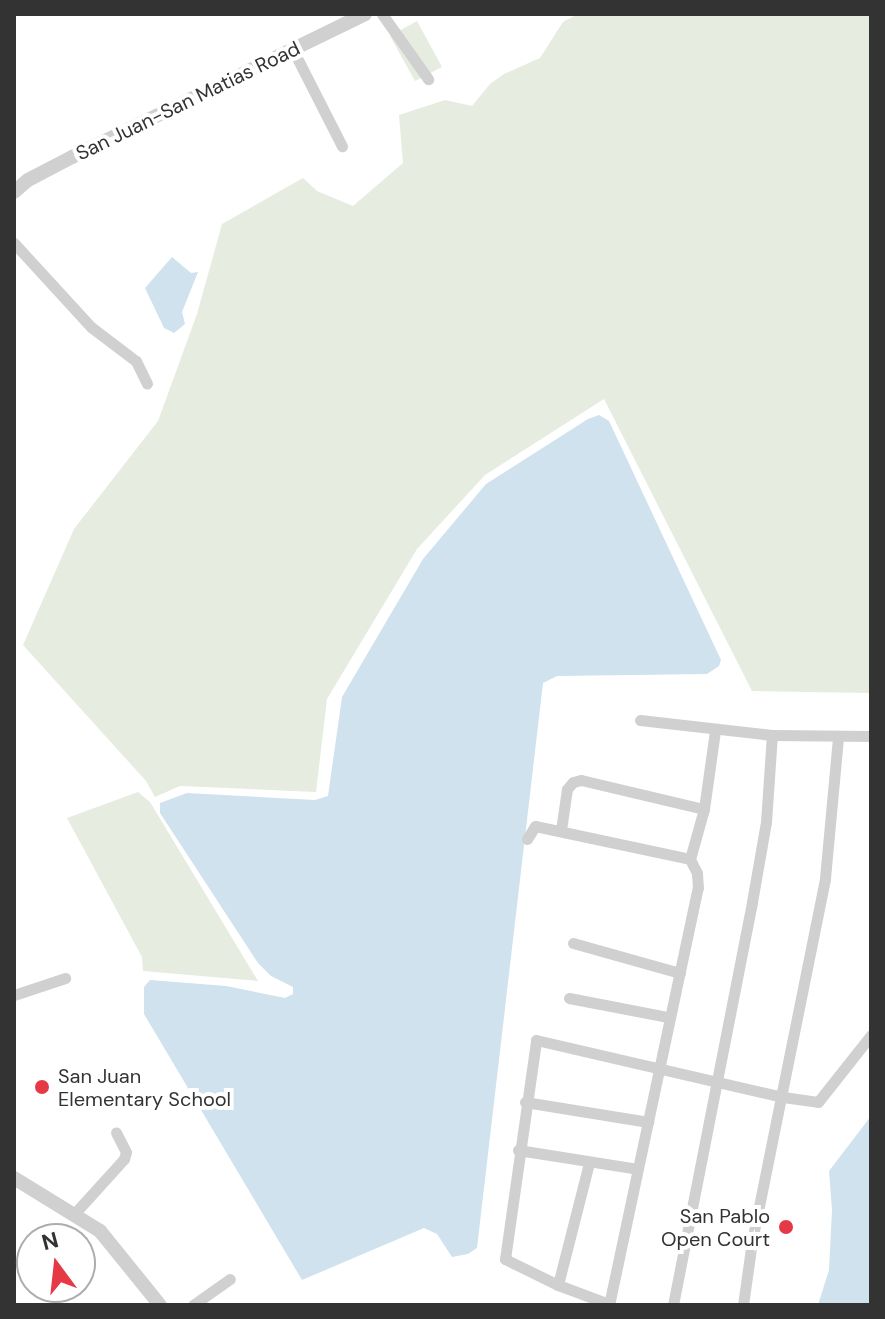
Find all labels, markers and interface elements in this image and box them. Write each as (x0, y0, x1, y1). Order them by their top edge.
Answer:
street label: San Juan-San Matias Road (72, 36, 304, 166)
place label: San Juan Elementary School (58, 1064, 231, 1111)
marker: San Juan Elementary School (33, 1078, 51, 1096)
place label: San Pablo Open Court (661, 1204, 770, 1251)
marker: San Pablo Open Court (777, 1218, 795, 1236)
north arrow (16, 1223, 96, 1303)
text: N (39, 1225, 62, 1257)

